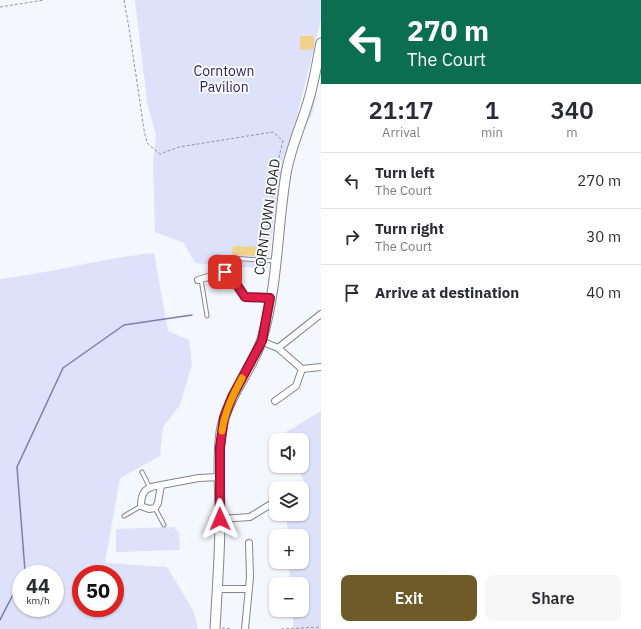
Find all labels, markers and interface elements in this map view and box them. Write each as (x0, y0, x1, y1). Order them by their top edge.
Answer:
text: 270 m (407, 12, 489, 49)
icon: left (341, 16, 393, 68)
text: The Court (407, 48, 486, 71)
park label: Corntown Pavilion (194, 62, 254, 96)
text: 21:17 (368, 94, 434, 126)
text: 1 (485, 94, 499, 126)
text: 340 (550, 94, 594, 126)
text: Arrival (382, 124, 420, 141)
text: min (481, 124, 503, 141)
text: m (566, 124, 578, 141)
street label: CORNTOWN ROAD (250, 158, 284, 276)
text: Turn left (375, 163, 435, 182)
icon: left (341, 170, 363, 192)
text: 270 m (577, 171, 621, 190)
text: The Court (375, 182, 432, 199)
text: Turn right (375, 219, 444, 238)
icon: right (341, 226, 363, 248)
text: 30 m (586, 227, 621, 246)
text: The Court (375, 238, 432, 255)
pin (208, 255, 242, 289)
icon: arrive (214, 261, 236, 283)
icon: arrive (341, 282, 363, 304)
text: Arrive at destination (375, 283, 519, 302)
text: 40 m (586, 283, 621, 302)
map controls (269, 433, 309, 617)
button: sound (269, 433, 309, 473)
button: layers (269, 481, 309, 521)
position arrow (199, 498, 241, 540)
button: + (269, 529, 309, 569)
speed limit sign: 50 (72, 565, 124, 617)
text: 44 (26, 572, 50, 599)
button: Exit (341, 575, 477, 621)
button: Share (485, 575, 621, 621)
button: − (269, 577, 309, 617)
text: km/h (26, 594, 50, 607)

